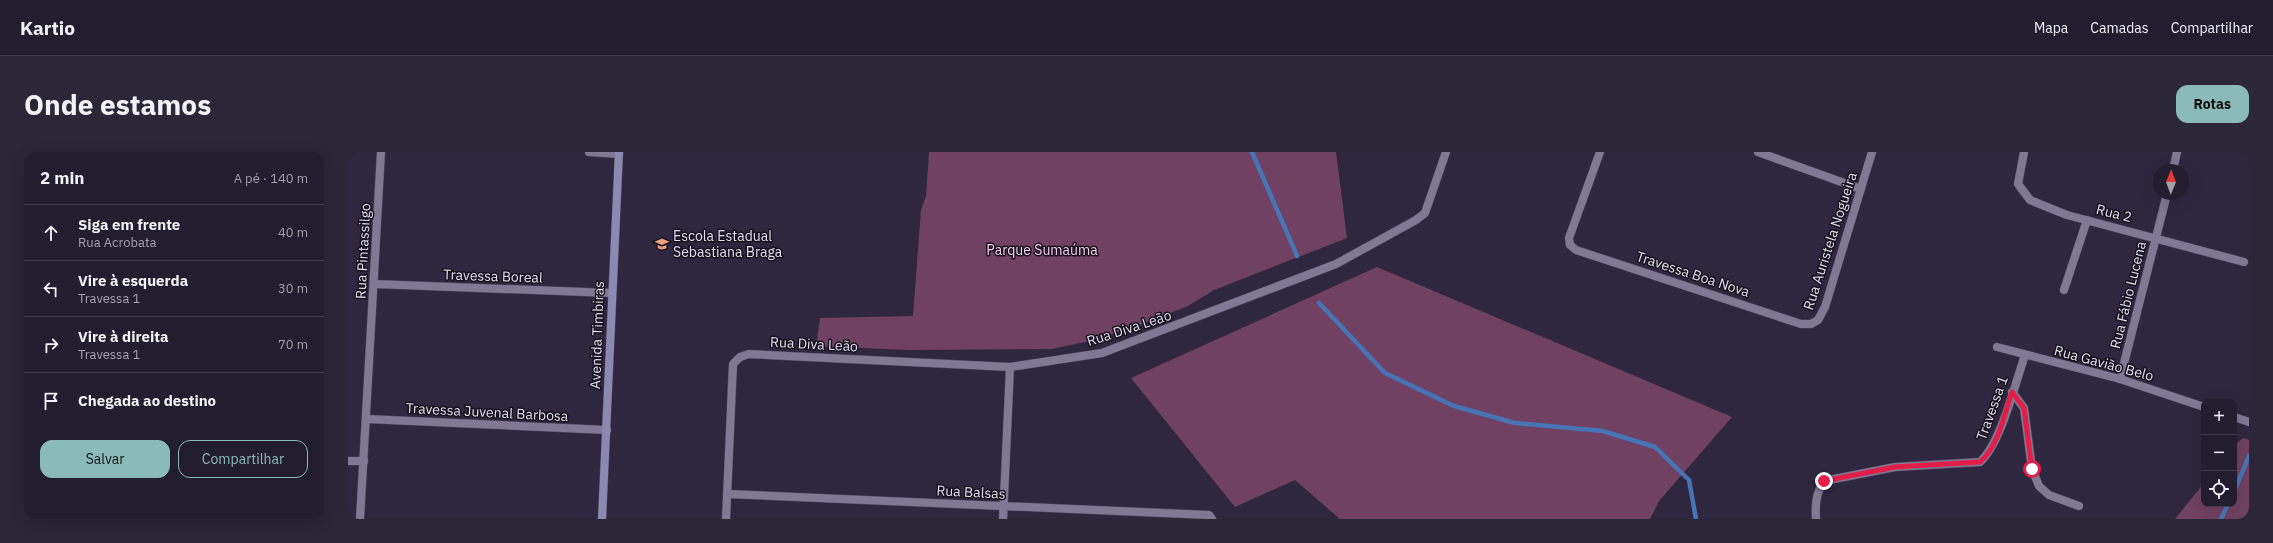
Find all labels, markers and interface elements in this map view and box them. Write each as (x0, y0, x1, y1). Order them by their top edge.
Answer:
text: Kartio (20, 16, 75, 40)
text: Mapa (2034, 19, 2068, 37)
text: Camadas (2090, 19, 2149, 37)
text: Compartilhar (2171, 19, 2253, 37)
button: Rotas (2176, 85, 2249, 123)
text: Onde estamos (24, 86, 211, 123)
north arrow (2153, 164, 2189, 200)
text: 2 min (40, 167, 84, 189)
street label: Rua Auristela Nogueira (1799, 169, 1861, 312)
text: A pé · 140 m (234, 170, 308, 187)
street label: Rua 2 (2094, 200, 2134, 226)
street label: Rua Pintassilgo (351, 202, 375, 299)
text: Siga em frente (78, 215, 180, 234)
icon: ahead (40, 222, 62, 244)
text: 40 m (278, 224, 308, 241)
place label: Escola Estadual Sebastiana Braga (673, 227, 783, 261)
text: Rua Acrobata (78, 234, 157, 251)
school or university icon: Escola Estadual Sebastiana Braga (654, 236, 670, 252)
street label: Rua Fábio Lucena (2106, 239, 2150, 351)
park label: Parque Sumaúma (986, 241, 1098, 259)
street label: Travessa Boa Nova (1634, 247, 1753, 301)
street label: Travessa Boreal (443, 265, 543, 287)
text: Vire à esquerda (78, 271, 188, 290)
icon: left (40, 278, 62, 300)
text: 30 m (278, 280, 308, 297)
street label: Avenida Timbiras (586, 280, 608, 389)
text: Travessa 1 (78, 290, 140, 307)
street label: Rua Diva Leão (1084, 306, 1174, 350)
text: Vire à direita (78, 327, 168, 346)
street label: Rua Diva Leão (770, 333, 859, 355)
icon: right (40, 334, 62, 356)
text: 70 m (278, 336, 308, 353)
street label: Rua Gavião Belo (2052, 341, 2156, 385)
text: Travessa 1 (78, 346, 140, 363)
street label: Travessa 1 (1972, 373, 2012, 443)
icon: arrive (40, 390, 62, 412)
text: Chegada ao destino (78, 391, 216, 410)
street label: Travessa Juvenal Barbosa (405, 399, 569, 425)
map controls (2201, 399, 2237, 507)
button: + (2201, 399, 2237, 435)
button: − (2201, 435, 2237, 471)
button: Salvar (40, 440, 170, 478)
button: Compartilhar (178, 440, 308, 478)
route start (2023, 460, 2041, 478)
button: locate (2201, 471, 2237, 507)
route end (1815, 472, 1833, 490)
street label: Rua Balsas (936, 481, 1006, 503)

